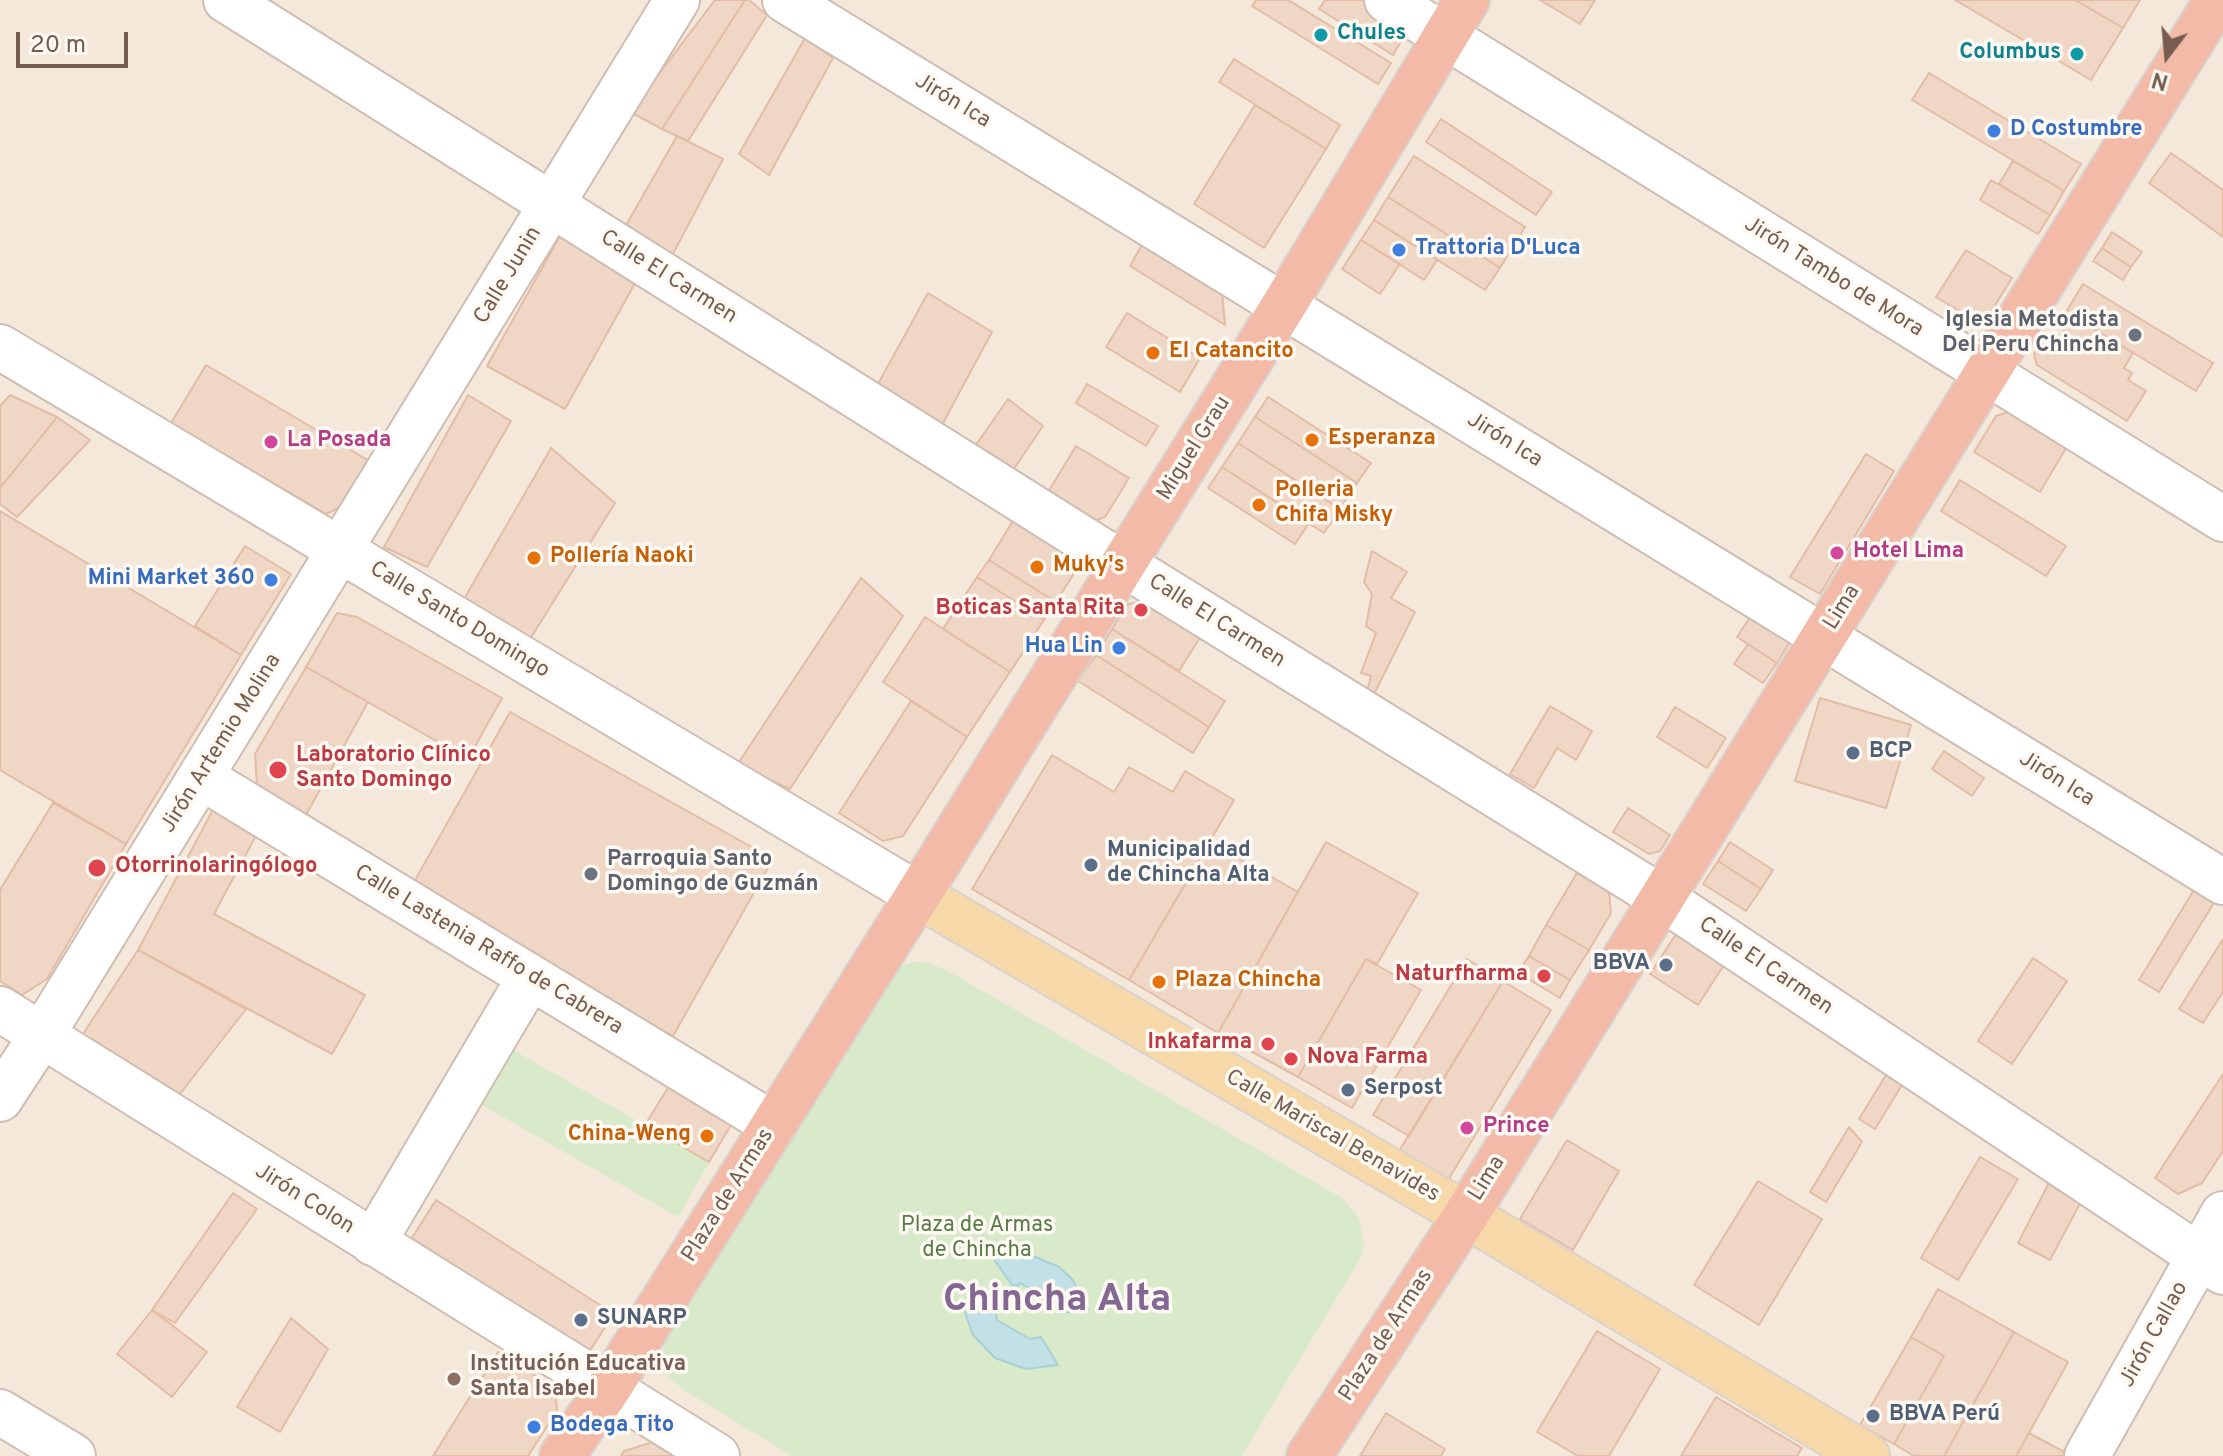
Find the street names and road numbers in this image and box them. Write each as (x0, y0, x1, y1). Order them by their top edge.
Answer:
street label: Jirón Ica (909, 69, 995, 135)
street label: Jirón Tambo de Mora (1738, 212, 1928, 344)
street label: Calle Junin (470, 222, 548, 330)
street label: Calle El Carmen (595, 225, 741, 331)
street label: Miguel Grau (1153, 392, 1237, 506)
street label: Jirón Ica (1461, 408, 1547, 474)
street label: Calle Santo Domingo (364, 557, 554, 685)
street label: Calle El Carmen (1143, 569, 1289, 675)
street label: Lima (1819, 581, 1867, 635)
street label: Jirón Artemio Molina (156, 649, 288, 839)
street label: Jirón Ica (2013, 747, 2099, 813)
street label: Calle Lastenia Raffo de Cabrera (349, 860, 627, 1042)
street label: Calle El Carmen (1693, 912, 1837, 1022)
street label: Calle Mariscal Benavides (1220, 1065, 1444, 1209)
street label: Plaza de Armas (677, 1124, 781, 1268)
street label: Lima (1464, 1152, 1512, 1206)
street label: Jirón Colon (249, 1159, 359, 1241)
street label: Plaza de Armas (1334, 1265, 1440, 1407)
street label: Jirón Callao (2115, 1277, 2195, 1393)

